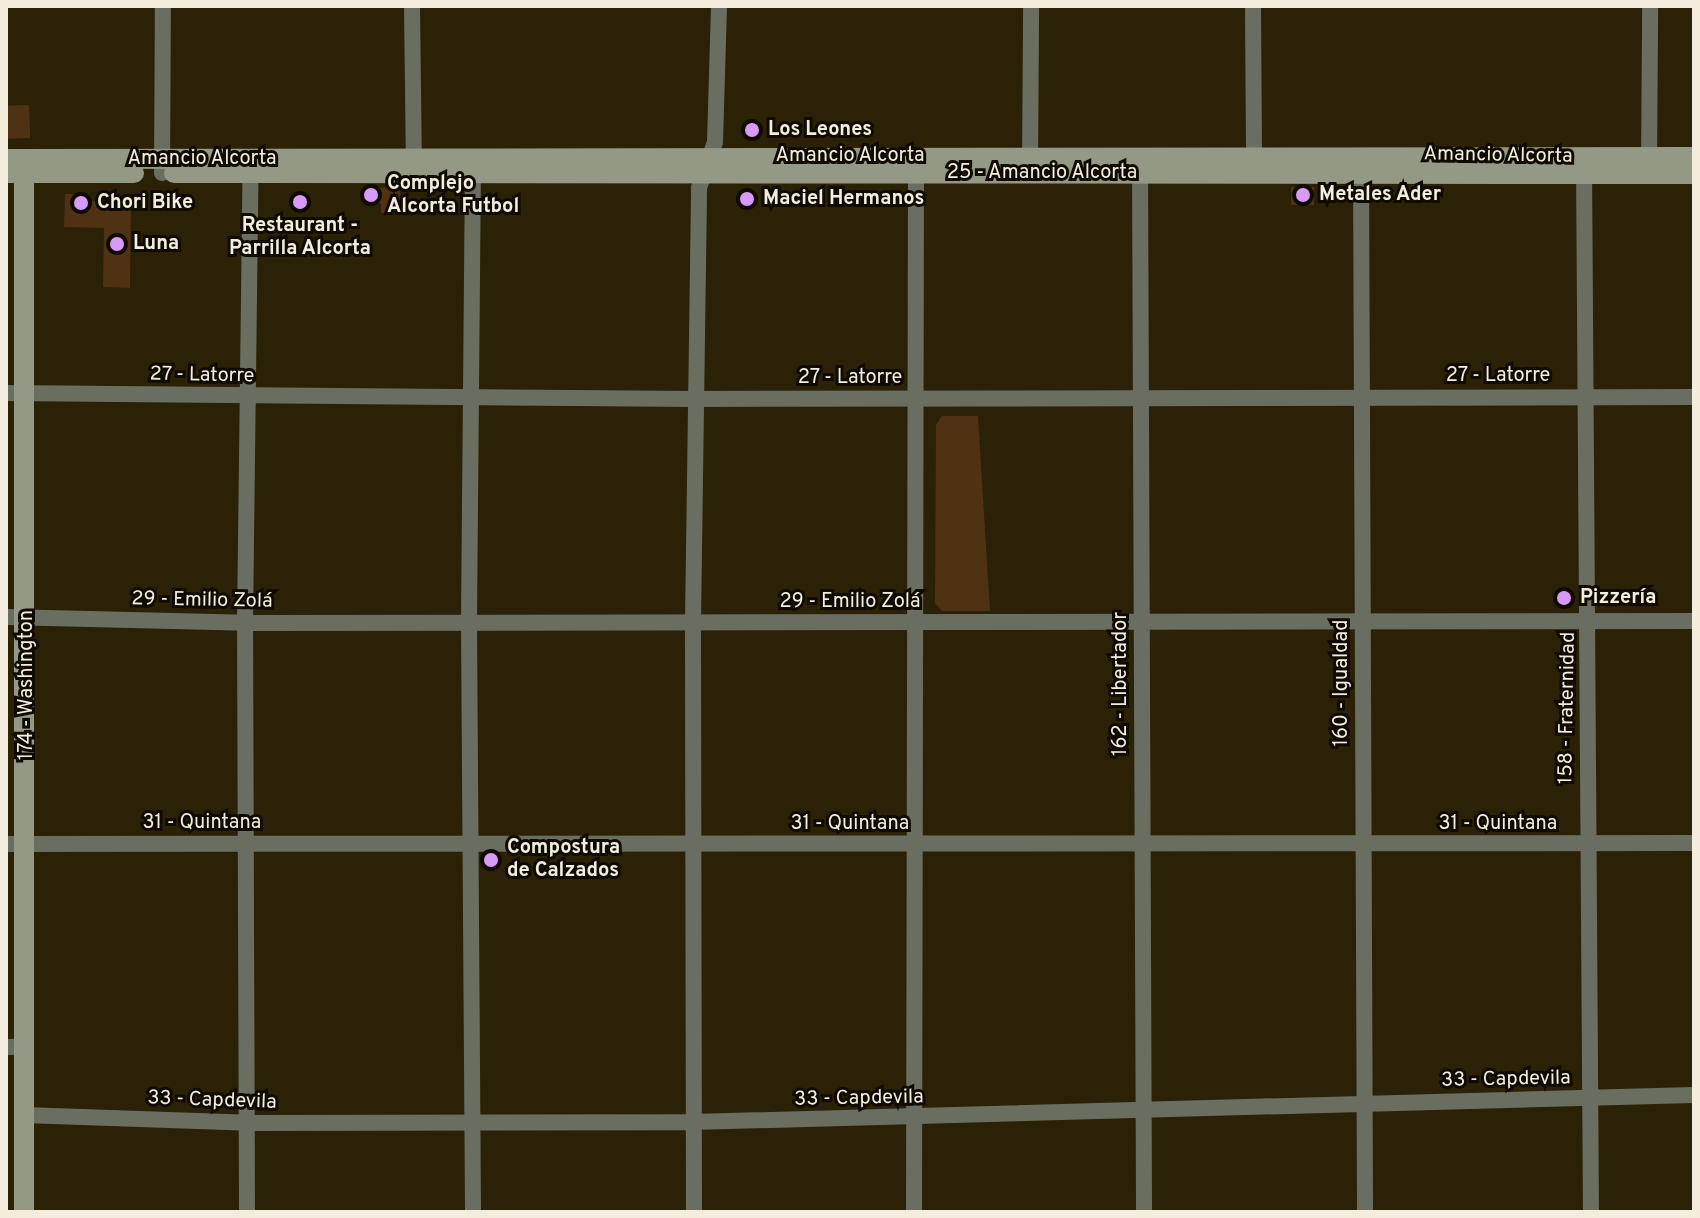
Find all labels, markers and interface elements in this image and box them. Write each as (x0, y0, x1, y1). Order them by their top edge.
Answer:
place label: Los Leones (768, 118, 872, 142)
marker: Los Leones (743, 121, 761, 139)
street label: Amancio Alcorta (1423, 143, 1573, 169)
street label: Amancio Alcorta (775, 144, 925, 168)
street label: Amancio Alcorta (127, 147, 277, 171)
street label: 25 - Amancio Alcorta (946, 161, 1138, 185)
place label: Complejo Alcorta Futbol (387, 172, 519, 219)
place label: Metales Ader (1319, 183, 1442, 207)
marker: Complejo Alcorta Futbol (362, 186, 380, 204)
marker: Metales Ader (1294, 186, 1312, 204)
place label: Maciel Hermanos (763, 187, 924, 211)
marker: Maciel Hermanos (738, 190, 756, 208)
place label: Chori Bike (97, 191, 193, 215)
marker: Restaurant - Parrilla Alcorta (291, 193, 309, 211)
marker: Chori Bike (72, 194, 90, 212)
place label: Restaurant - Parrilla Alcorta (229, 214, 371, 261)
place label: Luna (133, 232, 179, 256)
marker: Luna (108, 235, 126, 253)
street label: 27 - Latorre (149, 363, 255, 389)
street label: 27 - Latorre (1445, 364, 1551, 388)
street label: 27 - Latorre (797, 366, 903, 390)
place label: Pizzería (1580, 586, 1656, 610)
street label: 29 - Emilio Zolá (131, 588, 273, 614)
marker: Pizzería (1555, 589, 1573, 607)
street label: 29 - Emilio Zolá (779, 590, 921, 614)
street label: 174 - Washington (15, 610, 39, 760)
street label: 162 - Libertador (1109, 612, 1133, 756)
street label: 160 - Igualdad (1330, 619, 1354, 747)
street label: 158 - Fraternidad (1555, 632, 1581, 784)
street label: 31 - Quintana (143, 811, 261, 835)
street label: 31 - Quintana (791, 812, 909, 836)
street label: 31 - Quintana (1439, 812, 1557, 836)
place label: Compostura de Calzados (507, 836, 620, 883)
marker: Compostura de Calzados (482, 851, 500, 869)
street label: 33 - Capdevila (1441, 1067, 1571, 1093)
street label: 33 - Capdevila (794, 1086, 924, 1112)
street label: 33 - Capdevila (147, 1087, 277, 1115)

